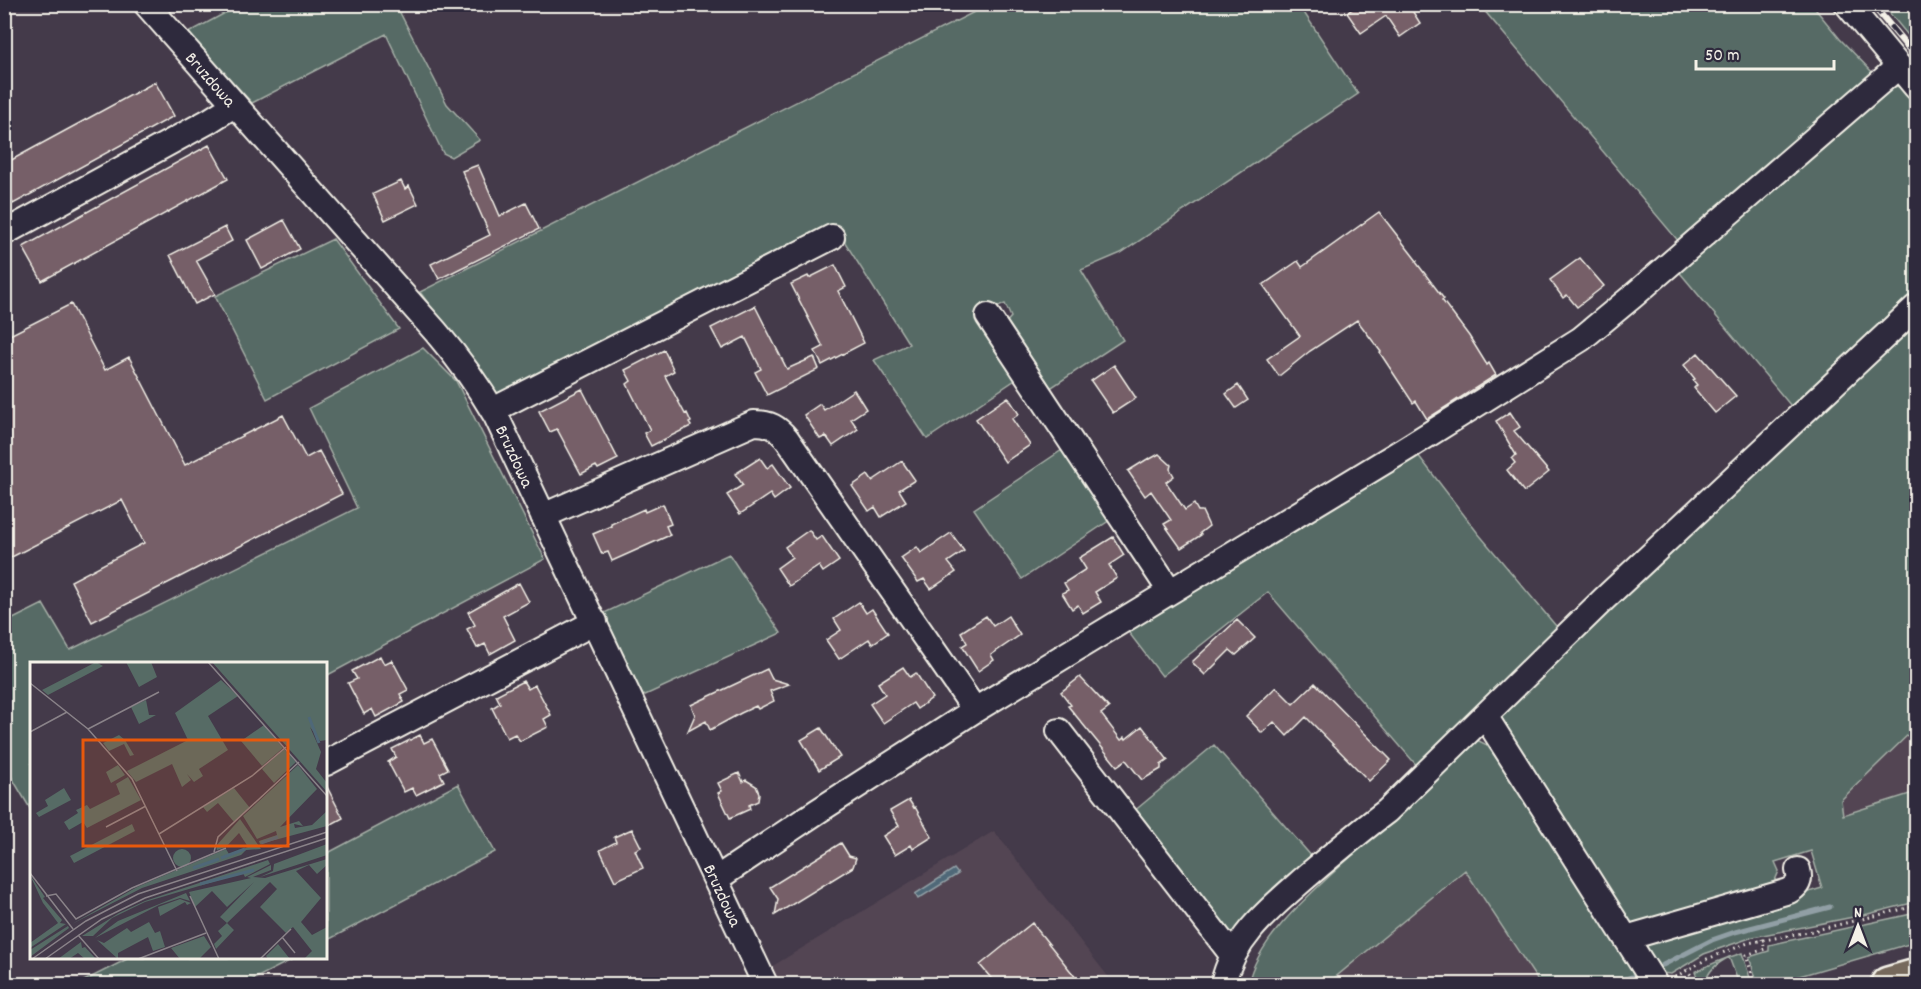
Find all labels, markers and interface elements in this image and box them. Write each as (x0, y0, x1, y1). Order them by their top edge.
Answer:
scale bar (1696, 33, 1834, 71)
text: 50 m (1705, 44, 1740, 69)
street label: Bruzdowa (178, 47, 241, 114)
street label: Bruzdowa (487, 422, 538, 493)
inset map (30, 662, 327, 959)
street label: Bruzdowa (695, 861, 746, 932)
north arrow (1828, 896, 1888, 956)
text: N (1854, 902, 1862, 925)

